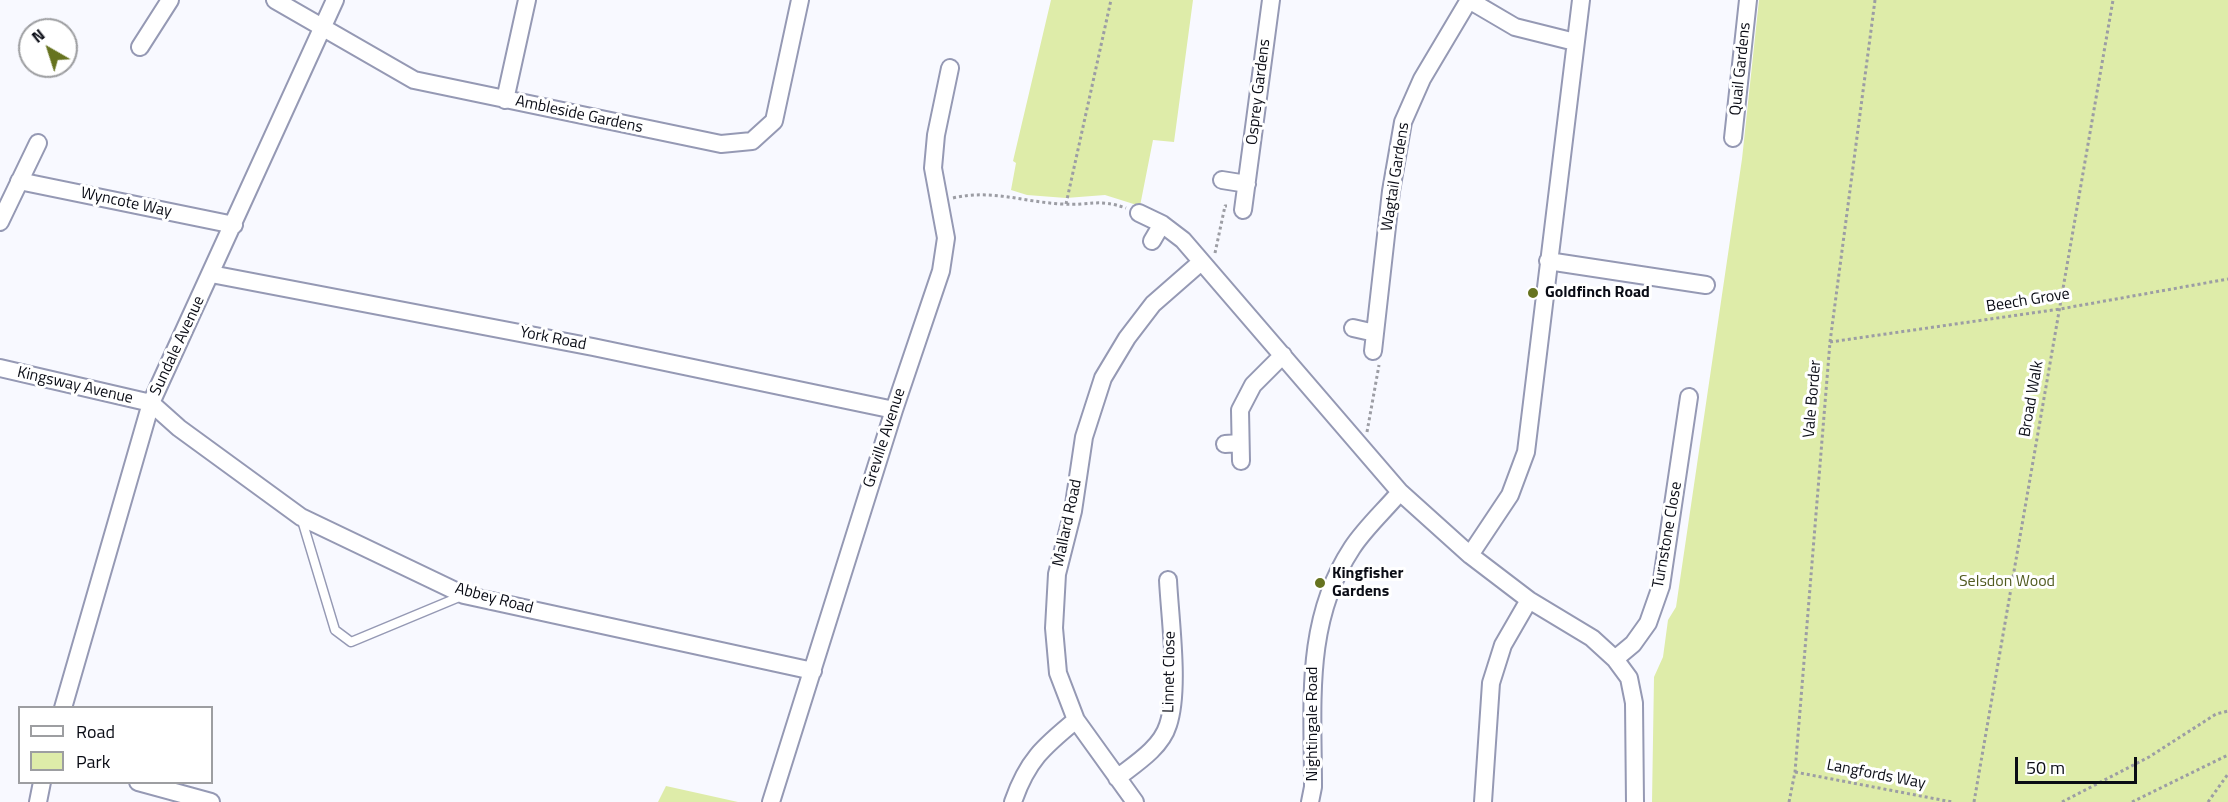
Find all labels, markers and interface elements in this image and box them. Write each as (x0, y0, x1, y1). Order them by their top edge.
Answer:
north arrow (18, 18, 78, 78)
street label: Quail Gardens (1727, 21, 1755, 117)
text: N (26, 23, 50, 48)
street label: Osprey Gardens (1243, 38, 1275, 146)
street label: Ambleside Gardens (513, 92, 645, 138)
street label: Wagtail Gardens (1378, 121, 1414, 233)
street label: Wyncote Way (79, 184, 173, 222)
place label: Goldfinch Road (1545, 283, 1650, 303)
street label: Beech Grove (1985, 285, 2071, 317)
marker: Goldfinch Road (1526, 286, 1540, 300)
street label: Sundale Avenue (147, 293, 209, 399)
street label: York Road (518, 323, 588, 355)
street label: Vale Border (1800, 359, 1826, 439)
street label: Broad Walk (2016, 359, 2048, 439)
street label: Kingsway Avenue (15, 363, 135, 409)
street label: Greville Avenue (860, 386, 910, 490)
street label: Mallard Road (1049, 478, 1087, 568)
street label: Turnstone Close (1649, 480, 1687, 590)
place label: Kingfisher Gardens (1332, 564, 1403, 602)
park label: Selsdon Wood (1959, 572, 2055, 592)
marker: Kingfisher Gardens (1313, 576, 1327, 590)
street label: Abbey Road (453, 579, 535, 619)
street label: Linnet Close (1160, 631, 1180, 713)
street label: Nightingale Road (1303, 667, 1323, 781)
legend (18, 706, 213, 784)
text: Road (76, 718, 115, 745)
scale bar (2018, 745, 2140, 783)
text: Park (76, 748, 110, 775)
text: 50 m (2026, 754, 2065, 781)
street label: Langfords Way (1825, 756, 1927, 794)

